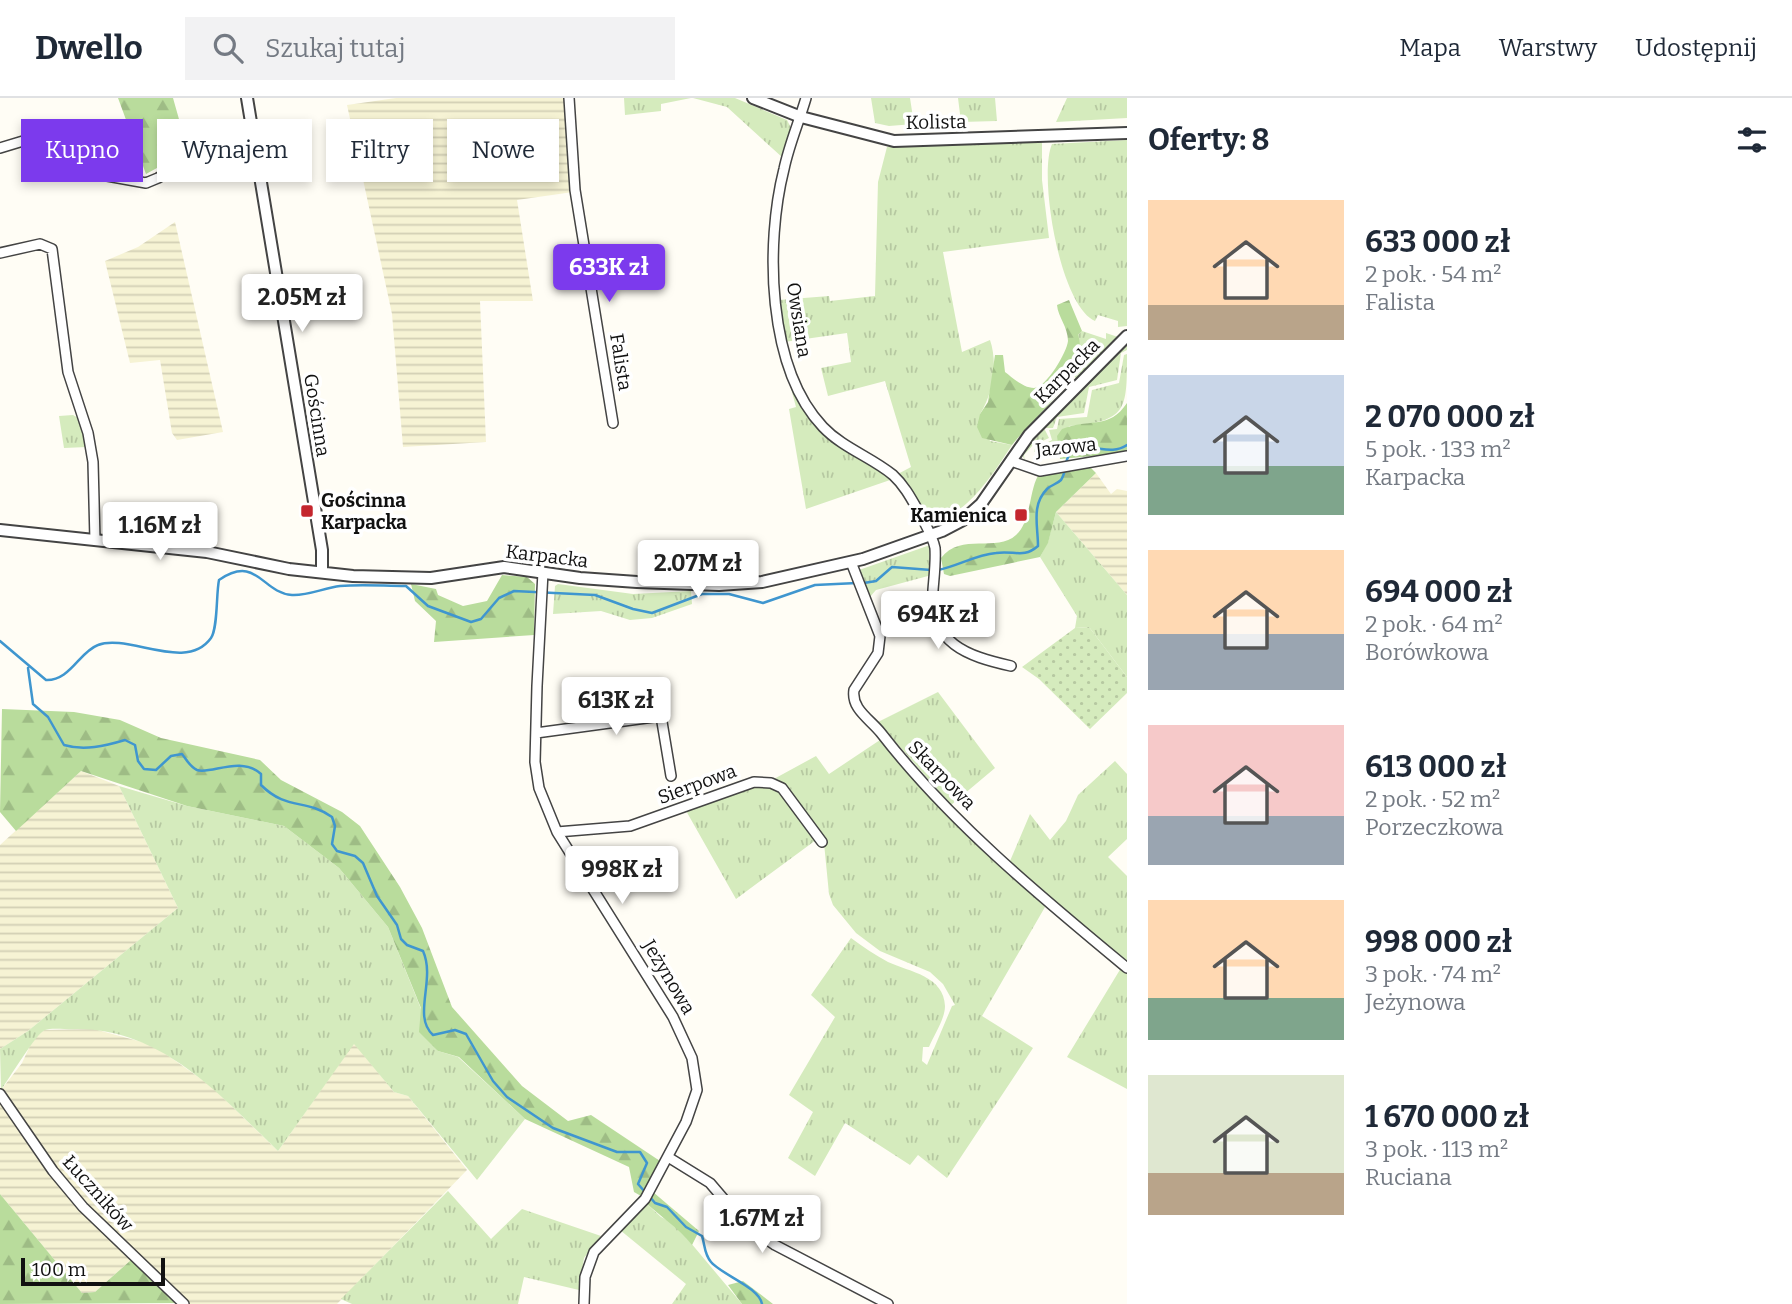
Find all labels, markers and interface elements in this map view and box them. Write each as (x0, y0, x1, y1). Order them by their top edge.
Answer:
search box (185, 17, 675, 80)
text: Dwello (35, 28, 143, 68)
icon: search (209, 29, 247, 67)
text: Szukaj tutaj (265, 33, 406, 64)
text: Mapa (1399, 34, 1461, 62)
text: Warstwy (1499, 34, 1597, 62)
text: Udostępnij (1635, 34, 1757, 62)
street label: Kolista (905, 110, 967, 134)
chip: Kupno (21, 119, 143, 182)
chip: Wynajem (157, 119, 312, 182)
chip: Filtry (326, 119, 433, 182)
chip: Nowe (447, 119, 559, 182)
icon: filters (1733, 121, 1771, 159)
text: Oferty: 8 (1148, 122, 1270, 158)
text: 633 000 zł (1365, 224, 1511, 260)
icon: home (1204, 228, 1288, 312)
pin: 633K zł (544, 244, 674, 304)
text: 633K zł (569, 253, 649, 281)
text: 2 pok. · 54 m² (1365, 260, 1501, 288)
pin: 2.05M zł (230, 274, 374, 334)
street label: Owsiana (782, 281, 816, 360)
text: 2.05M zł (258, 283, 346, 311)
text: Falista (1365, 288, 1435, 316)
street label: Falista (605, 332, 637, 393)
street label: Karpacka (1030, 333, 1105, 408)
street label: Gościnna (299, 372, 335, 459)
text: 2 070 000 zł (1365, 399, 1535, 435)
icon: home (1204, 403, 1288, 487)
street label: Jazowa (1033, 432, 1098, 462)
text: 5 pok. · 133 m² (1365, 435, 1511, 463)
text: Karpacka (1365, 463, 1465, 491)
place label: Gościnna Karpacka (321, 489, 407, 534)
pin: 1.16M zł (88, 503, 232, 562)
marker: Gościnna Karpacka (299, 503, 315, 519)
place label: Kamienica (910, 504, 1007, 527)
marker: Kamienica (1013, 507, 1029, 523)
text: 1.16M zł (119, 511, 201, 539)
street label: Karpacka (504, 540, 590, 573)
pin: 2.07M zł (626, 540, 770, 600)
text: 2.07M zł (654, 549, 742, 577)
text: 694 000 zł (1365, 574, 1513, 610)
icon: home (1204, 578, 1288, 662)
pin: 694K zł (873, 592, 1003, 651)
text: 694K zł (897, 600, 979, 628)
text: 2 pok. · 64 m² (1365, 610, 1503, 638)
text: Borówkowa (1365, 638, 1489, 666)
pin: 613K zł (551, 678, 681, 737)
text: 613K zł (578, 686, 654, 714)
street label: Skarpowa (903, 736, 981, 815)
text: 613 000 zł (1365, 749, 1507, 785)
icon: home (1204, 753, 1288, 837)
street label: Sierpowa (654, 759, 740, 809)
text: 2 pok. · 52 m² (1365, 785, 1500, 813)
text: Porzeczkowa (1365, 813, 1504, 841)
pin: 998K zł (557, 846, 687, 906)
text: 998K zł (581, 855, 663, 883)
text: 998 000 zł (1365, 924, 1513, 960)
icon: home (1204, 928, 1288, 1012)
street label: Jeżynowa (637, 935, 701, 1019)
text: 3 pok. · 74 m² (1365, 960, 1501, 988)
text: Jeżynowa (1365, 988, 1466, 1016)
text: 1 670 000 zł (1365, 1099, 1529, 1135)
icon: home (1204, 1103, 1288, 1187)
text: 3 pok. · 113 m² (1365, 1135, 1508, 1163)
street label: Łuczników (58, 1150, 139, 1236)
text: Ruciana (1365, 1163, 1452, 1191)
pin: 1.67M zł (690, 1196, 834, 1255)
text: 1.67M zł (720, 1204, 804, 1232)
scale bar (21, 1255, 164, 1287)
text: 100 m (32, 1258, 86, 1281)

